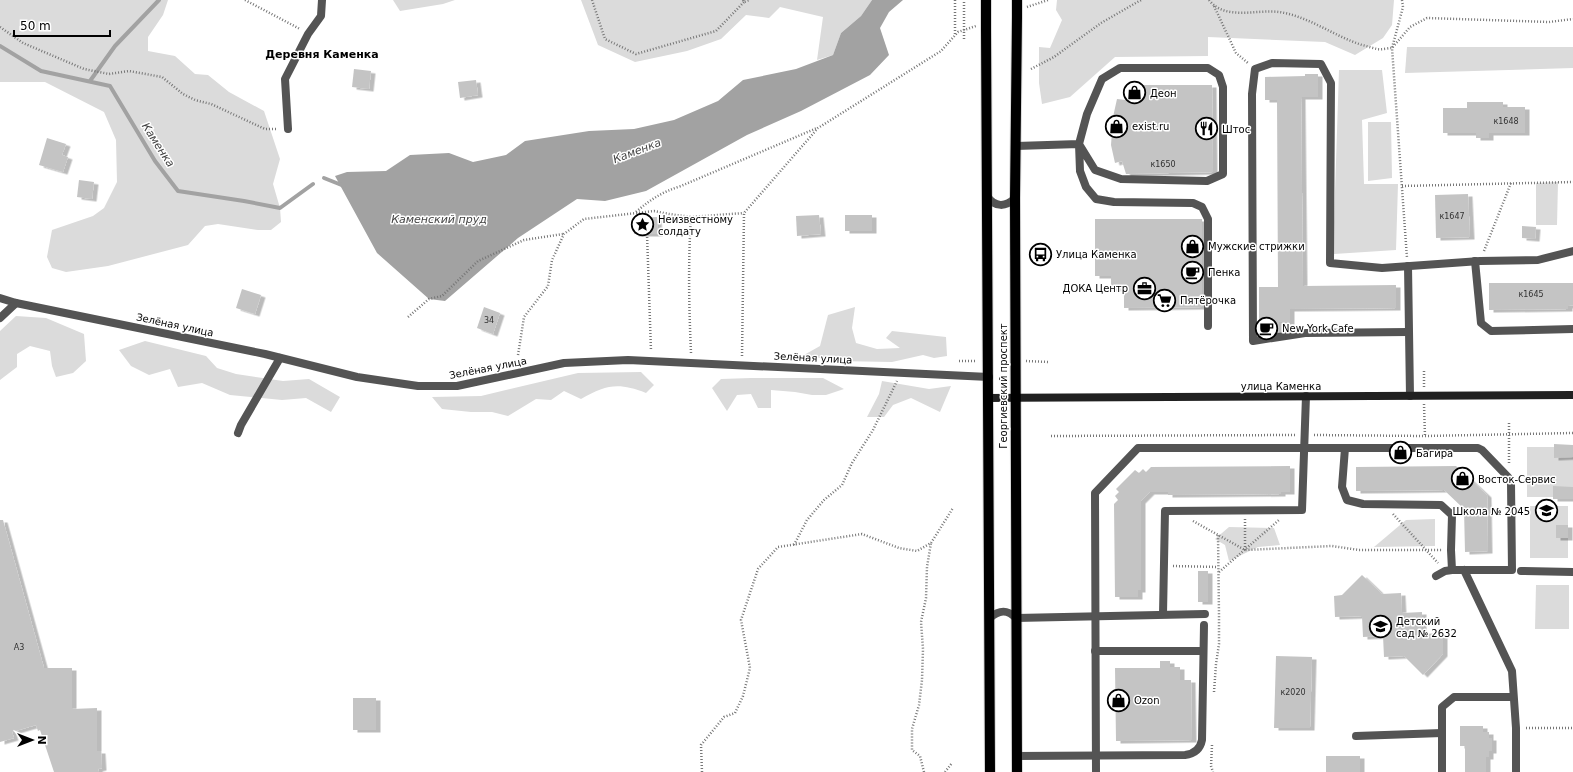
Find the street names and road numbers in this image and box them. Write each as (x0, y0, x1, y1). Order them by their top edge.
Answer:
street label: Зелёная улица (135, 311, 215, 339)
street label: Георгиевский проспект (998, 323, 1009, 449)
street label: Зелёная улица (773, 350, 853, 366)
street label: Зелёная улица (448, 355, 528, 381)
street label: улица Каменка (1241, 381, 1321, 392)

